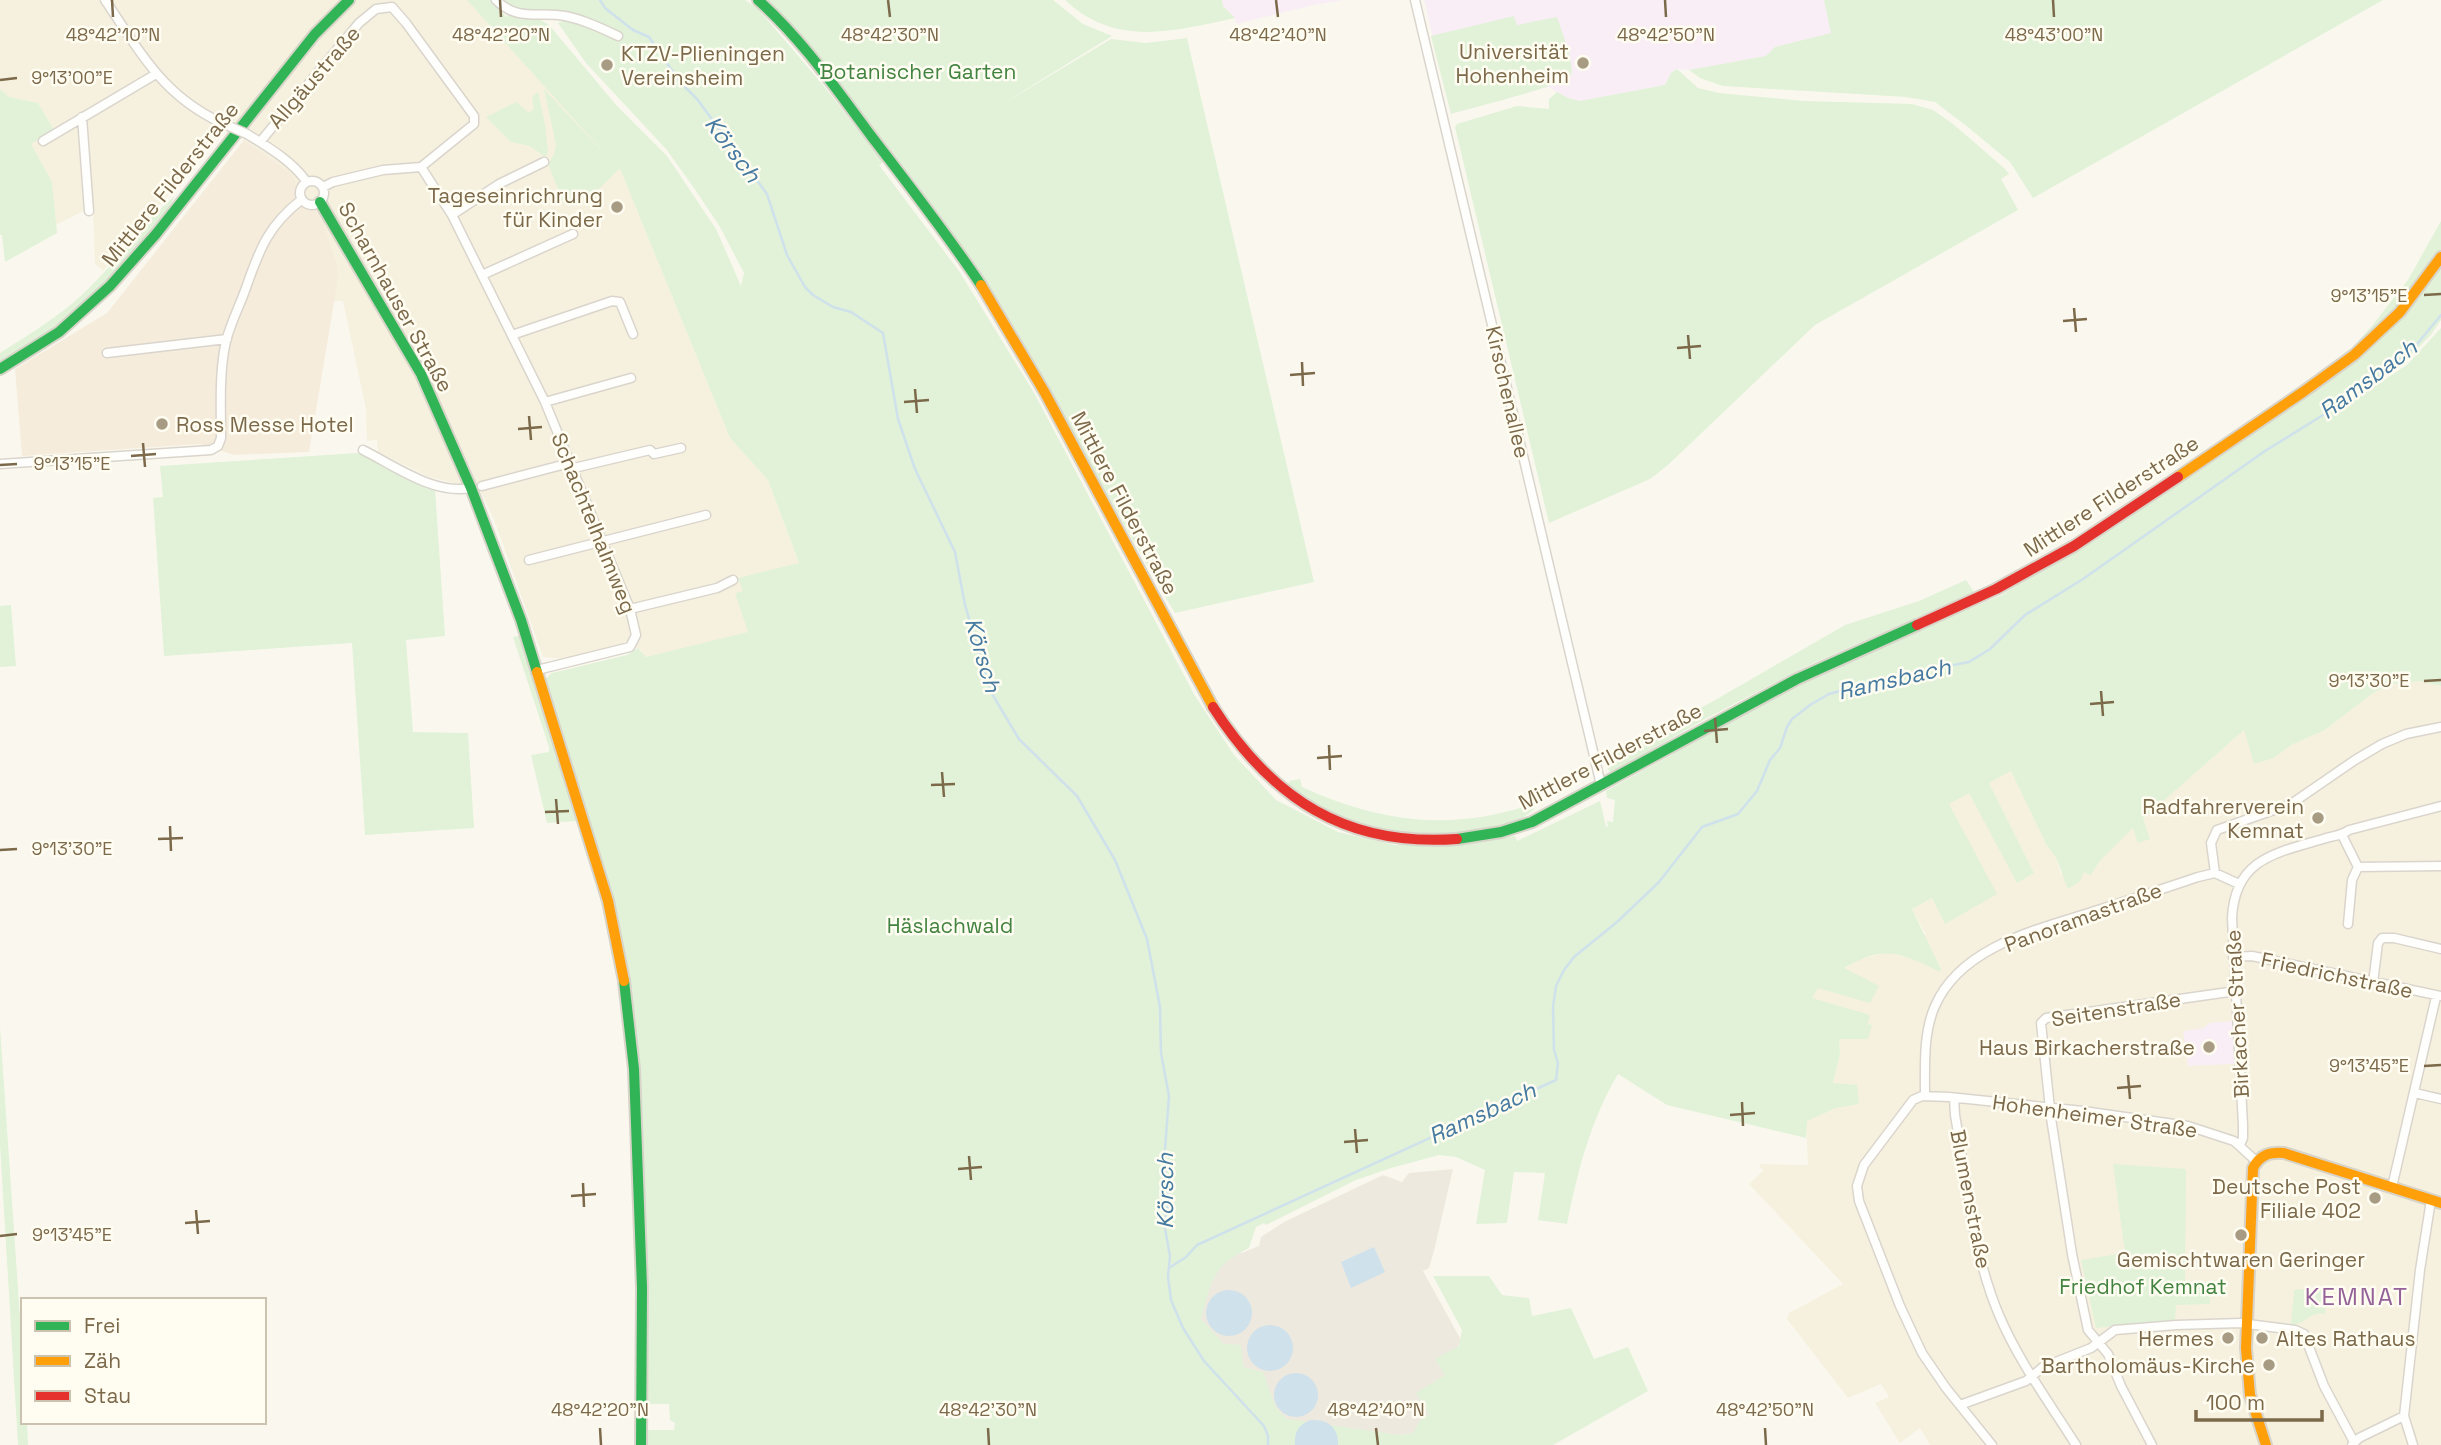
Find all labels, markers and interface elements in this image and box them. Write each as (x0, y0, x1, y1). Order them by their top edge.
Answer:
street label: Allgäustraße (262, 20, 366, 134)
text: 48°42'10"N (66, 23, 160, 46)
text: 48°42'20"N (452, 23, 550, 46)
text: 48°42'30"N (841, 23, 939, 46)
text: 48°42'40"N (1229, 23, 1327, 46)
text: 48°42'50"N (1617, 23, 1715, 46)
text: 48°43'00"N (2005, 23, 2103, 46)
place label: Universität Hohenheim (1456, 38, 1569, 89)
place label: KTZV-Plieningen Vereinsheim (621, 40, 785, 91)
marker: Universität Hohenheim (1575, 55, 1591, 71)
marker: KTZV-Plieningen Vereinsheim (599, 57, 615, 73)
park label: Botanischer Garten (820, 58, 1016, 85)
text: 9°13'00"E (31, 66, 113, 89)
street label: Mittlere Filderstraße (95, 96, 245, 272)
water label: Körsch (698, 110, 768, 189)
place label: Tageseinrichrung für Kinder (428, 182, 603, 233)
street label: Scharnhauser Straße (332, 197, 460, 397)
marker: Tageseinrichrung für Kinder (609, 199, 625, 215)
text: 9°13'15"E (2331, 284, 2407, 307)
street label: Kirschenallee (1480, 323, 1536, 461)
water label: Ramsbach (2313, 332, 2424, 426)
street label: Mittlere Filderstraße (1065, 407, 1185, 599)
place label: Ross Messe Hotel (176, 411, 354, 438)
marker: Ross Messe Hotel (154, 416, 170, 432)
street label: Schachtelhalmweg (545, 429, 643, 617)
street label: Mittlere Filderstraße (2018, 429, 2204, 563)
text: 9°13'15"E (34, 452, 110, 475)
water label: Körsch (958, 614, 1008, 697)
water label: Ramsbach (1834, 651, 1954, 707)
text: 9°13'30"E (2329, 669, 2409, 692)
street label: Mittlere Filderstraße (1514, 696, 1706, 816)
place label: Radfahrerverein Kemnat (2142, 793, 2304, 844)
marker: Radfahrerverein Kemnat (2310, 810, 2326, 826)
text: 9°13'30"E (32, 837, 112, 860)
street label: Panoramastraße (2001, 876, 2165, 958)
park label: Häslachwald (887, 912, 1013, 939)
street label: Birkacher Straße (2219, 929, 2255, 1099)
street label: Friedrichstraße (2259, 946, 2415, 1004)
street label: Seitenstraße (2049, 985, 2183, 1033)
place label: Haus Birkacherstraße (1979, 1034, 2195, 1061)
marker: Haus Birkacherstraße (2201, 1039, 2217, 1055)
text: 9°13'45"E (2329, 1054, 2409, 1077)
water label: Ramsbach (1423, 1075, 1541, 1151)
street label: Hohenheimer Straße (1991, 1088, 2199, 1144)
street label: Blumenstraße (1944, 1127, 1998, 1271)
water label: Körsch (1150, 1152, 1180, 1229)
place label: Deutsche Post Filiale 402 (2212, 1173, 2361, 1224)
marker: Deutsche Post Filiale 402 (2367, 1190, 2383, 1206)
text: 9°13'45"E (32, 1223, 112, 1246)
marker: Gemischtwaren Geringer (2233, 1227, 2249, 1243)
place label: Gemischtwaren Geringer (2117, 1246, 2365, 1273)
park label: Friedhof Kemnat (2059, 1273, 2227, 1300)
district label: KEMNAT (2305, 1281, 2409, 1312)
legend (21, 1298, 266, 1424)
text: Frei (84, 1312, 120, 1339)
place label: Hermes (2138, 1325, 2214, 1352)
place label: Altes Rathaus (2276, 1325, 2415, 1352)
marker: Hermes (2220, 1330, 2236, 1346)
marker: Altes Rathaus (2254, 1330, 2270, 1346)
text: Zäh (84, 1347, 121, 1374)
place label: Bartholomäus-Kirche (2041, 1352, 2255, 1379)
marker: Bartholomäus-Kirche (2261, 1357, 2277, 1373)
scale bar (2196, 1378, 2322, 1422)
text: Stau (84, 1382, 131, 1409)
text: 100 m (2206, 1389, 2265, 1416)
text: 48°42'20"N (551, 1398, 649, 1421)
text: 48°42'30"N (939, 1398, 1037, 1421)
text: 48°42'40"N (1327, 1398, 1425, 1421)
text: 48°42'50"N (1716, 1398, 1814, 1421)

